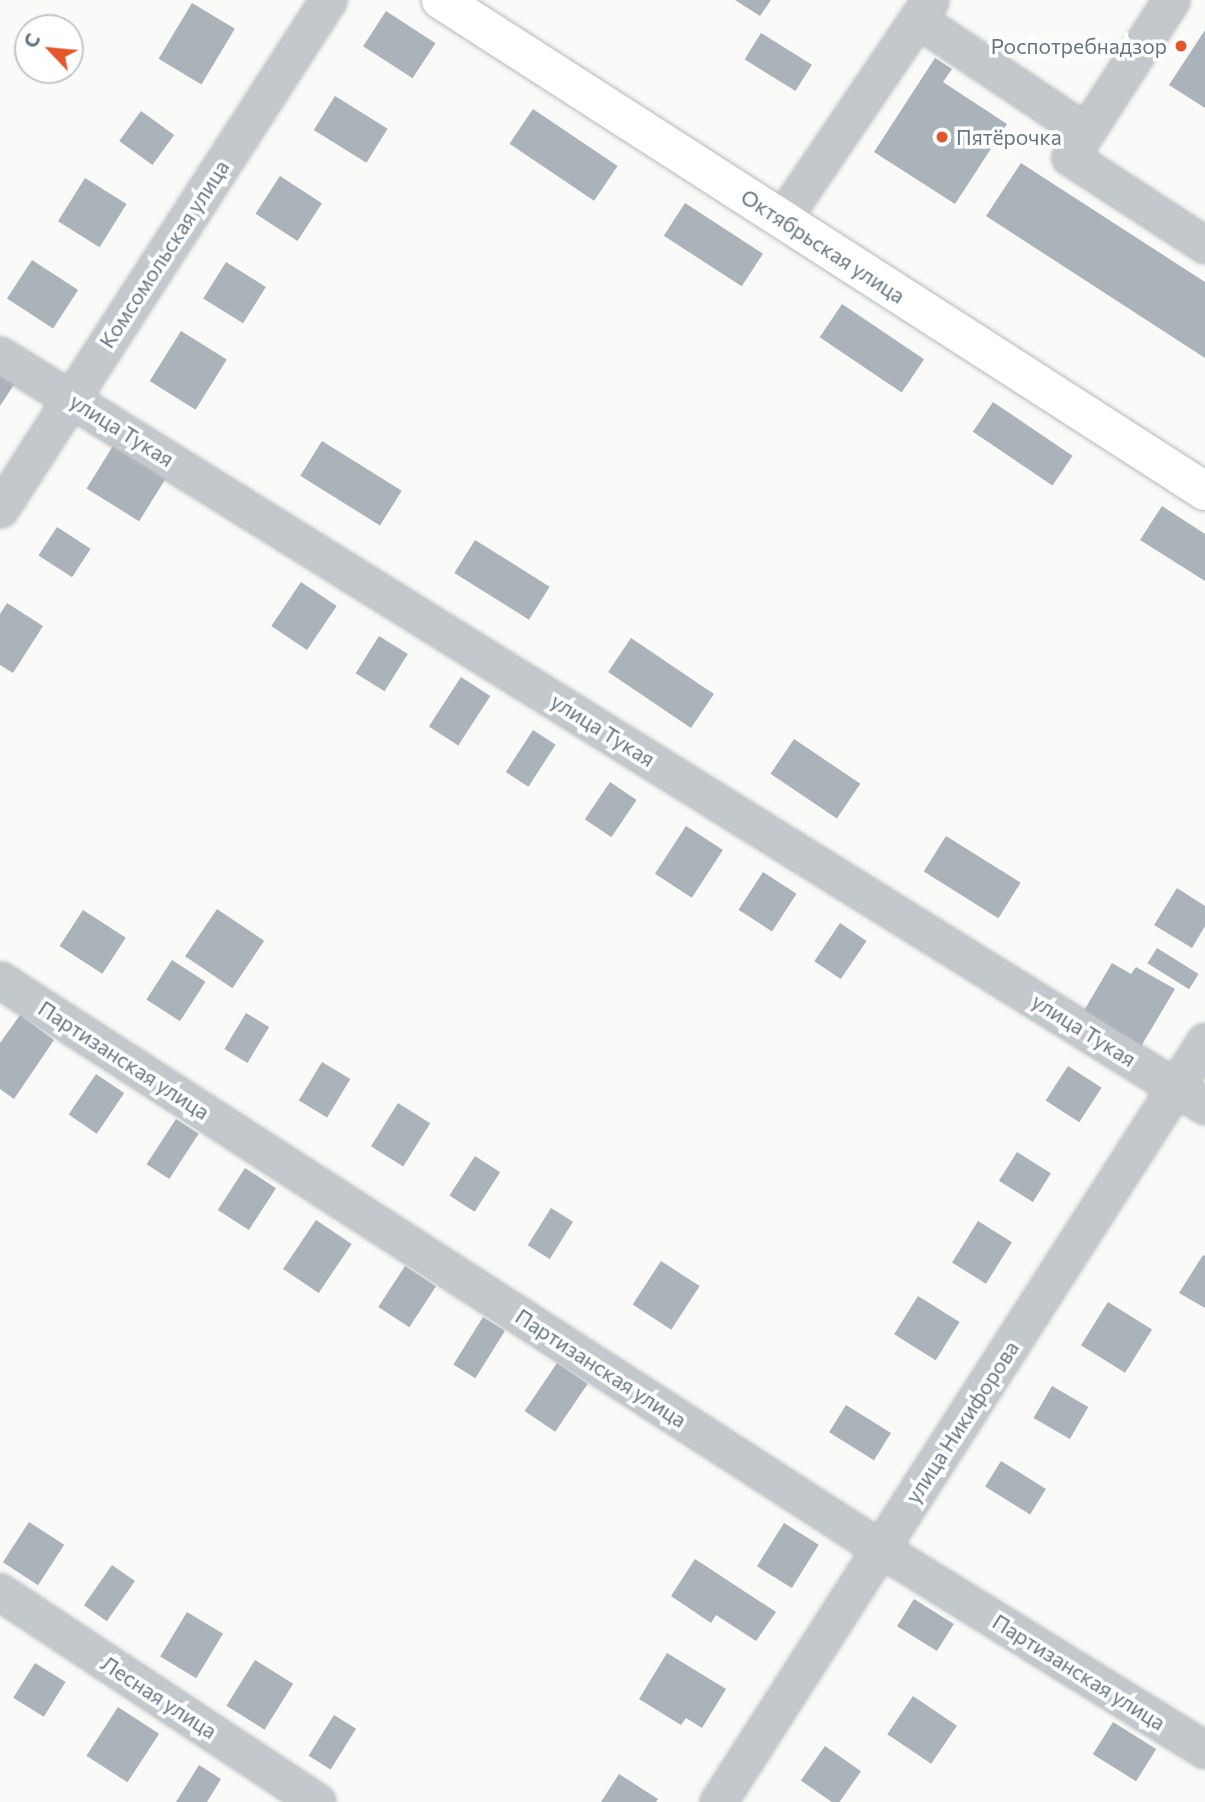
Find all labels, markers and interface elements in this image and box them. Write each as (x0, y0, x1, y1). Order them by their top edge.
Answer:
north arrow (14, 14, 84, 84)
text: С (18, 30, 45, 51)
place label: Роспотребнадзор (991, 33, 1167, 59)
marker: Роспотребнадзор (1173, 38, 1189, 54)
place label: Пятёрочка (956, 124, 1062, 150)
marker: Пятёрочка (934, 129, 950, 145)
street label: Комсомольская улица (94, 155, 234, 353)
street label: Октябрьская улица (736, 184, 910, 308)
street label: улица Тукая (65, 388, 179, 472)
street label: улица Тукая (546, 688, 660, 772)
street label: улица Тукая (1027, 988, 1141, 1072)
street label: Партизанская улица (34, 995, 214, 1125)
street label: Партизанская улица (511, 1303, 691, 1433)
street label: улица Никифорова (900, 1336, 1024, 1508)
street label: Партизанская улица (988, 1609, 1170, 1735)
street label: Лесная улица (97, 1650, 221, 1744)

